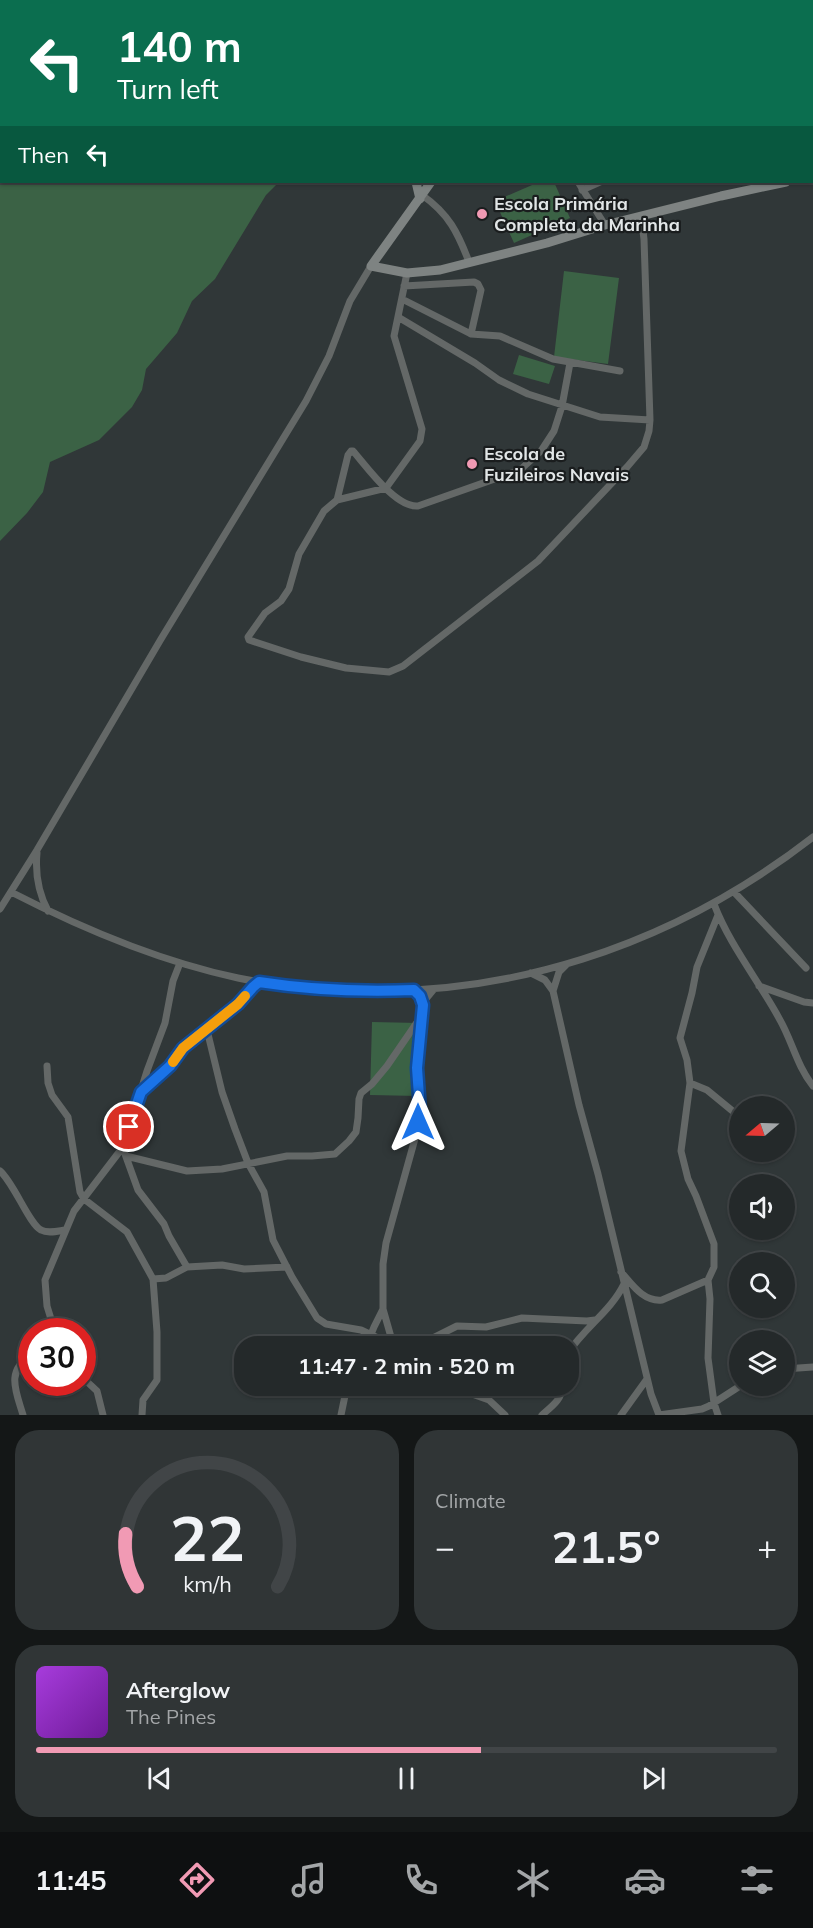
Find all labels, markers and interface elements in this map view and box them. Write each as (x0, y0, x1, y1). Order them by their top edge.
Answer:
text: 140 m (117, 20, 242, 73)
icon: left (18, 24, 96, 102)
text: Turn left (117, 72, 219, 106)
icon: left (81, 138, 114, 171)
text: Then (18, 141, 69, 169)
place label: Escola Primária Completa da Marinha (494, 192, 680, 236)
marker: Escola Primária Completa da Marinha (475, 207, 489, 221)
place label: Escola de Fuzileiros Navais (484, 442, 629, 486)
marker: Escola de Fuzileiros Navais (465, 457, 479, 471)
position arrow (386, 1090, 450, 1154)
north arrow (729, 1096, 795, 1162)
map controls (729, 1096, 795, 1396)
pin (103, 1101, 154, 1152)
icon: arrive (112, 1110, 145, 1143)
button: sound (729, 1174, 795, 1240)
button: search (729, 1252, 795, 1318)
speed limit sign: 30 (18, 1318, 96, 1396)
button: layers (729, 1330, 795, 1396)
text: 11:47 · 2 min · 520 m (298, 1352, 515, 1380)
text: Climate (435, 1488, 506, 1513)
text: 22 (170, 1498, 244, 1577)
text: 21.5° (551, 1518, 661, 1574)
text: − (435, 1526, 455, 1567)
text: + (757, 1526, 777, 1567)
text: km/h (183, 1570, 231, 1597)
text: Afterglow (126, 1676, 230, 1704)
text: The Pines (126, 1704, 216, 1729)
icon: previous (143, 1762, 176, 1795)
icon: pause (390, 1762, 423, 1795)
icon: next (637, 1762, 670, 1795)
icon: directions (176, 1859, 218, 1901)
icon: music (288, 1859, 330, 1901)
icon: phone (400, 1859, 442, 1901)
icon: climate (512, 1859, 554, 1901)
icon: car (624, 1859, 666, 1901)
icon: filters (736, 1859, 778, 1901)
text: 11:45 (35, 1863, 106, 1897)

